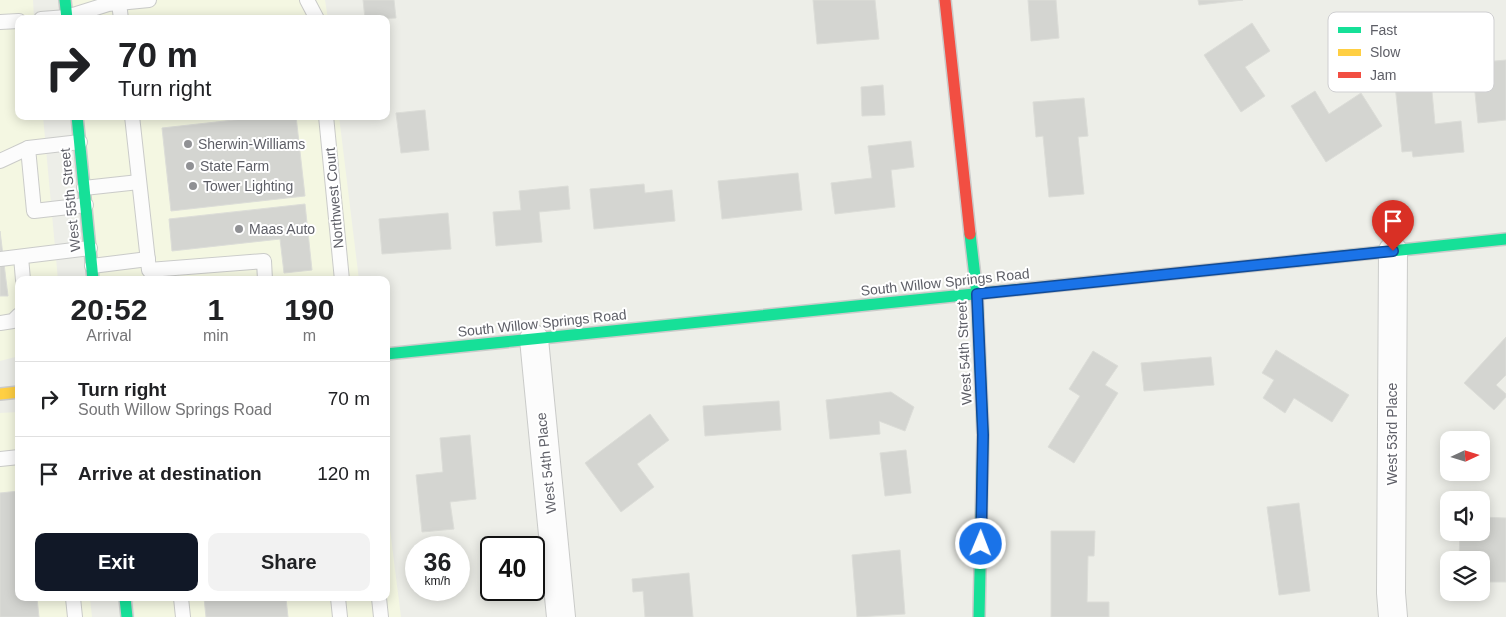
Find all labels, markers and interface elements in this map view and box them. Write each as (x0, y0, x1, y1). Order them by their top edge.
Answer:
legend (1328, 12, 1494, 92)
text: Fast (1370, 22, 1397, 38)
icon: right (35, 35, 100, 100)
text: 70 m (118, 35, 198, 74)
text: Slow (1370, 44, 1401, 60)
text: Jam (1370, 67, 1396, 83)
text: Turn right (118, 76, 211, 101)
place label: Sherwin-Williams (198, 136, 305, 152)
marker: Sherwin-Williams (182, 138, 194, 150)
street label: West 55th Street (57, 147, 83, 253)
street label: Northwest Court (322, 147, 346, 249)
place label: State Farm (200, 158, 269, 174)
marker: State Farm (184, 160, 196, 172)
place label: Tower Lighting (203, 178, 293, 194)
marker: Tower Lighting (187, 180, 199, 192)
pin (1372, 200, 1414, 251)
icon: arrive (1379, 207, 1407, 235)
place label: Maas Auto (249, 221, 315, 237)
marker: Maas Auto (233, 223, 245, 235)
street label: South Willow Springs Road (860, 265, 1030, 299)
text: 20:52 (71, 293, 147, 326)
text: 1 (207, 293, 224, 326)
text: 190 (284, 293, 334, 326)
street label: West 54th Street (953, 301, 975, 405)
street label: South Willow Springs Road (457, 306, 627, 340)
text: Arrival (86, 327, 132, 344)
text: min (203, 327, 229, 344)
text: m (303, 327, 316, 344)
text: Turn right (78, 379, 166, 400)
street label: West 53rd Place (1384, 383, 1400, 485)
icon: right (35, 385, 63, 413)
text: 70 m (328, 388, 370, 409)
text: South Willow Springs Road (78, 401, 272, 418)
street label: West 54th Place (533, 411, 559, 514)
north arrow (1440, 431, 1490, 481)
map controls (1440, 431, 1490, 601)
icon: arrive (35, 460, 63, 488)
text: Arrive at destination (78, 463, 262, 484)
text: 120 m (317, 463, 370, 484)
button: sound (1440, 491, 1490, 541)
position arrow (954, 517, 1006, 569)
button: Exit (35, 533, 198, 591)
button: Share (208, 533, 370, 591)
speed limit sign: 40 (480, 536, 545, 601)
text: 36 (424, 548, 451, 576)
button: layers (1440, 551, 1490, 601)
text: km/h (424, 574, 451, 588)

